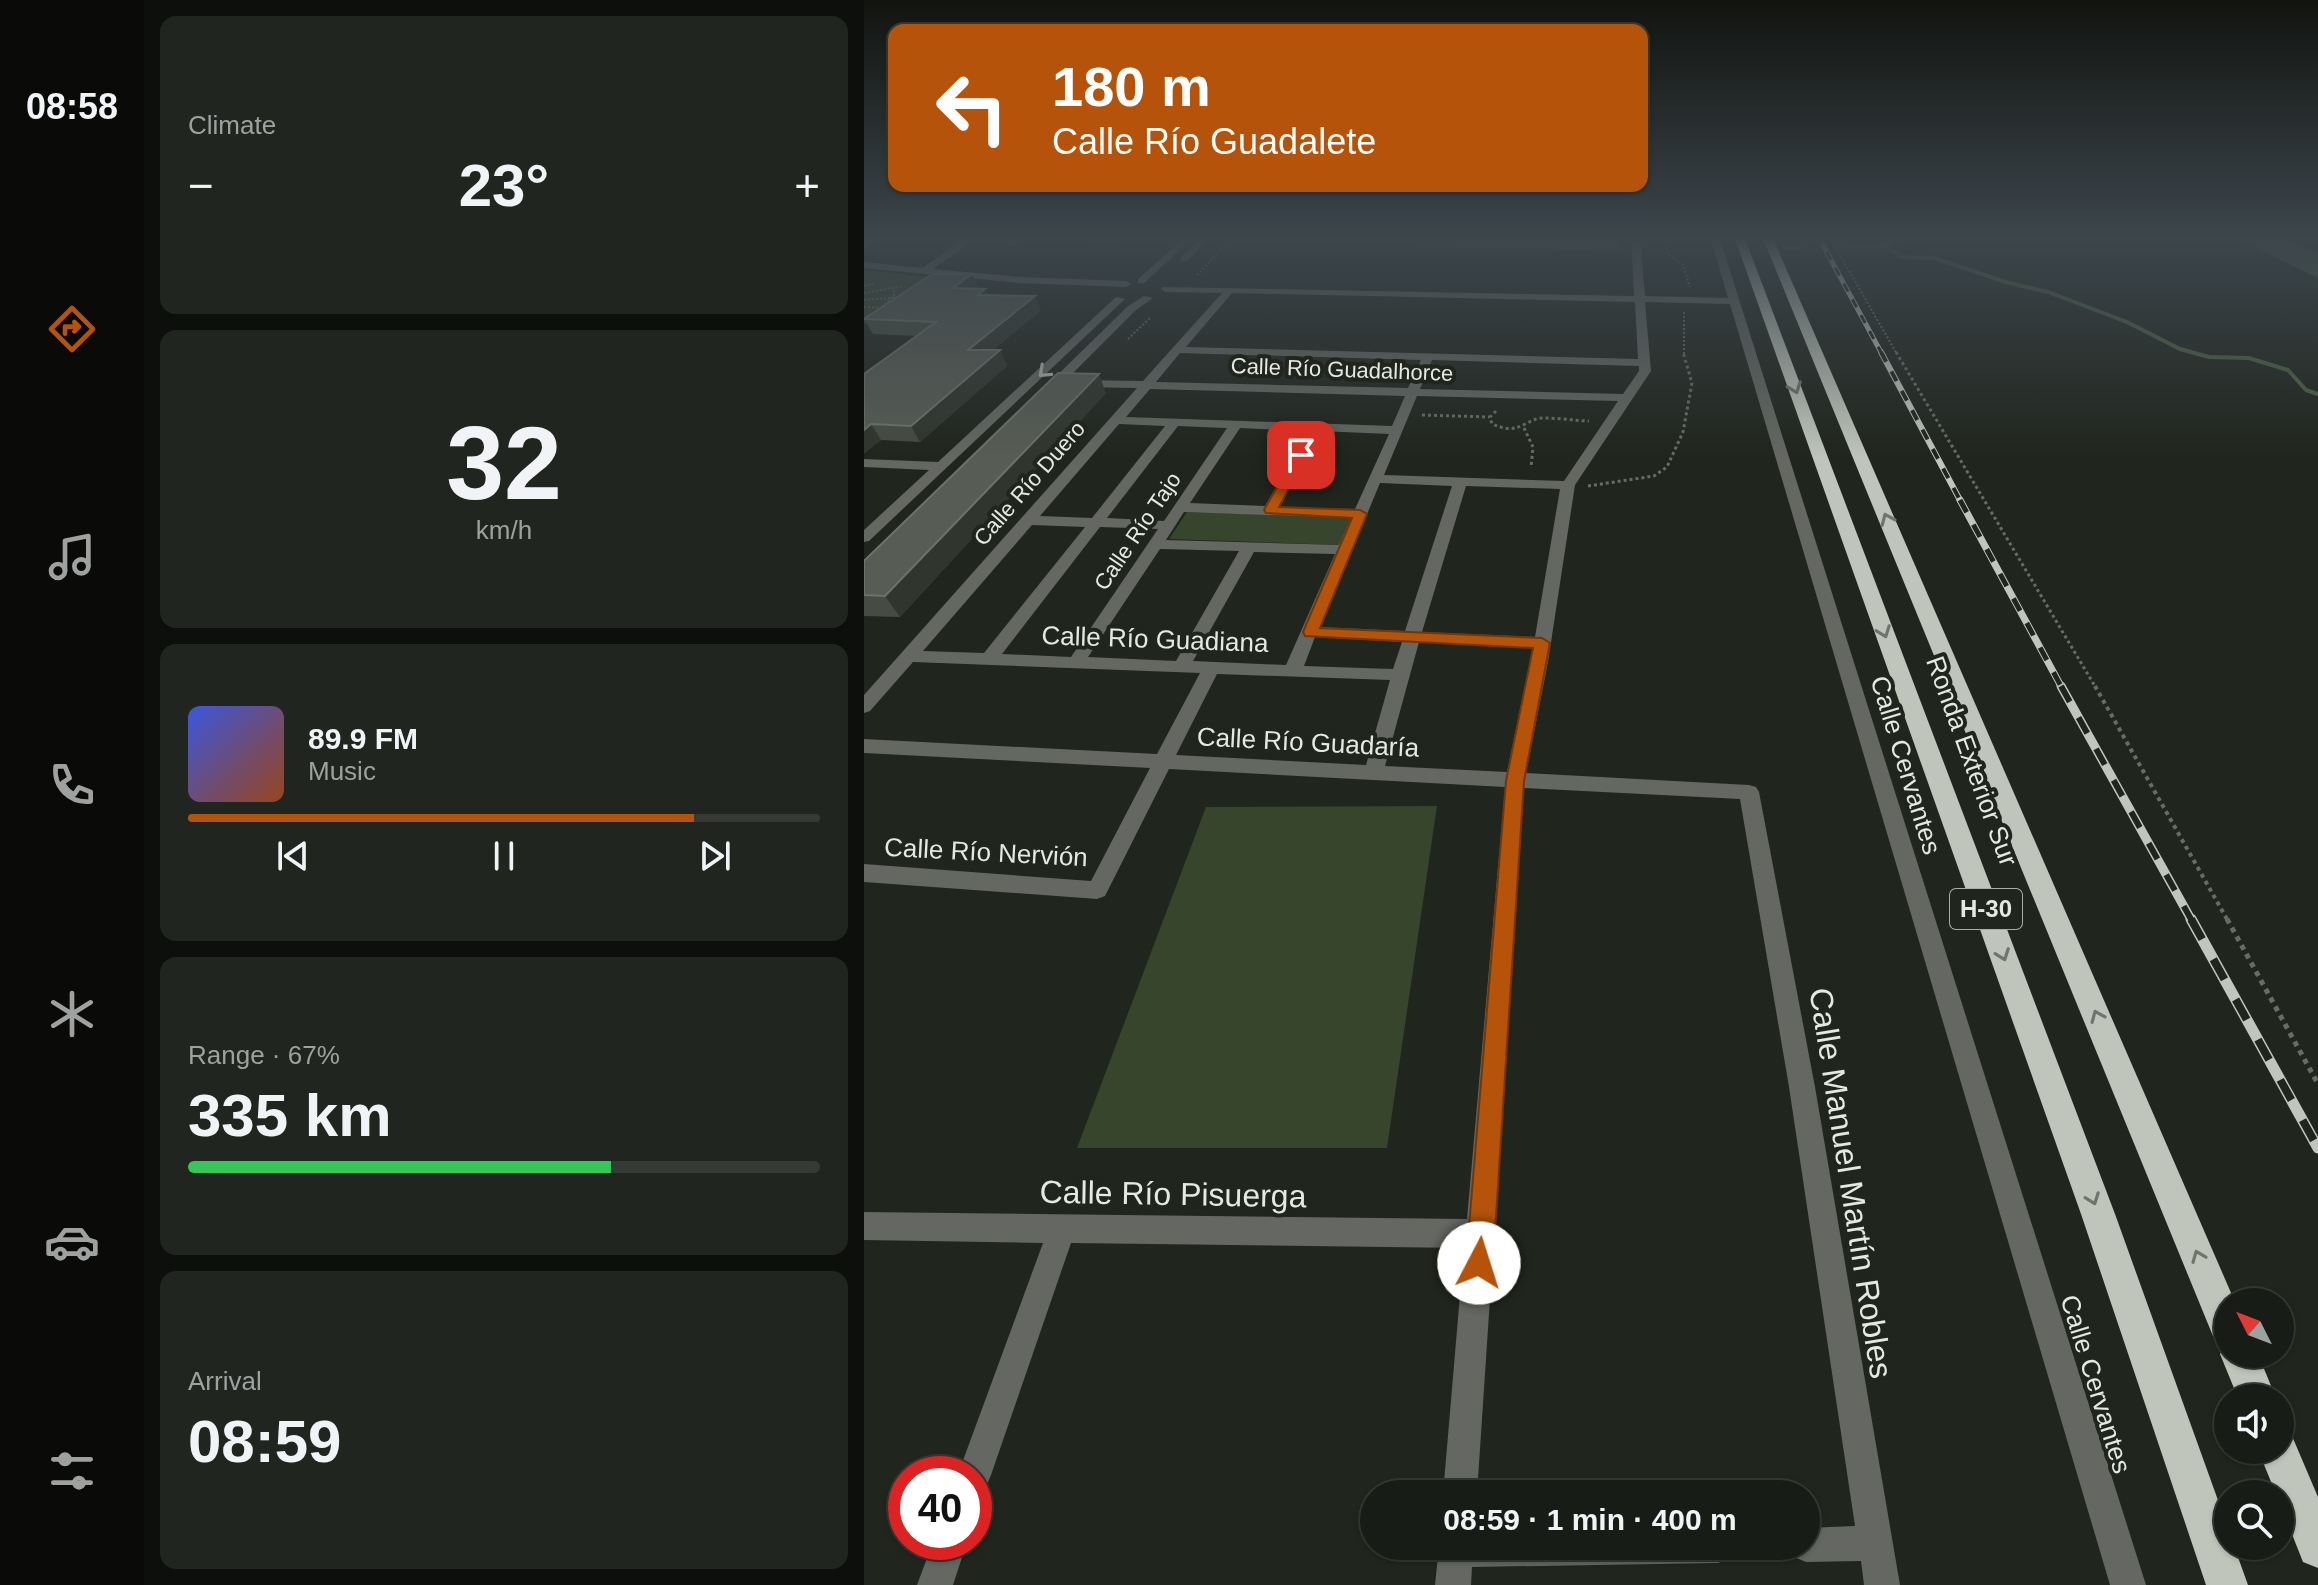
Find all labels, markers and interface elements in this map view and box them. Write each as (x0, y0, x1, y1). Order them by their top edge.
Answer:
text: 180 m (1052, 55, 1211, 118)
icon: left (920, 56, 1024, 160)
text: 08:58 (26, 86, 118, 127)
text: Climate (188, 110, 276, 140)
text: Calle Río Guadalete (1052, 121, 1376, 162)
text: 23° (459, 152, 549, 219)
text: − (188, 161, 214, 210)
text: + (794, 161, 820, 210)
icon: directions (44, 301, 100, 357)
street label: Calle Río Guadalhorce (1230, 353, 1454, 386)
one-way arrow (1038, 362, 1053, 376)
one-way arrow (1785, 380, 1802, 394)
text: 32 (446, 405, 562, 521)
street label: Calle Río Duero (969, 416, 1090, 551)
pin (1267, 421, 1335, 489)
icon: arrive (1279, 433, 1323, 477)
street label: Calle Río Tajo (1089, 468, 1186, 595)
one-way arrow (1880, 513, 1896, 527)
text: km/h (476, 515, 532, 545)
icon: music (44, 529, 100, 585)
street label: Calle Río Guadiana (1041, 620, 1269, 658)
one-way arrow (1874, 624, 1891, 638)
street label: Ronda Exterior Sur (1920, 652, 2024, 870)
street label: Calle Cervantes (1865, 672, 1947, 858)
street label: Calle Río Guadaría (1196, 721, 1420, 763)
text: 89.9 FM (308, 722, 418, 755)
text: Music (308, 756, 376, 786)
icon: phone (44, 757, 100, 813)
street label: Calle Río Nervión (883, 832, 1089, 872)
icon: previous (271, 834, 315, 878)
icon: pause (482, 834, 526, 878)
icon: next (693, 834, 737, 878)
road number: H-30 (1950, 889, 2022, 929)
one-way arrow (1993, 947, 2010, 961)
street label: Calle Manuel Martín Robles (1802, 985, 1900, 1381)
icon: climate (44, 986, 100, 1042)
one-way arrow (2091, 1010, 2107, 1024)
text: Range · 67% (188, 1040, 340, 1070)
text: 335 km (188, 1082, 392, 1149)
street label: Calle Río Pisuerga (1039, 1174, 1307, 1214)
one-way arrow (2083, 1191, 2100, 1205)
icon: car (44, 1214, 100, 1270)
position arrow (1437, 1221, 1521, 1305)
one-way arrow (2192, 1250, 2208, 1264)
north arrow (2214, 1288, 2294, 1368)
map controls (2214, 1288, 2294, 1560)
street label: Calle Cervantes (2055, 1291, 2137, 1477)
text: Arrival (188, 1366, 262, 1396)
button: sound (2214, 1384, 2294, 1464)
text: 08:59 (188, 1408, 341, 1475)
icon: filters (44, 1443, 100, 1499)
speed limit sign: 40 (888, 1456, 992, 1560)
button: search (2214, 1480, 2294, 1560)
text: 08:59 · 1 min · 400 m (1443, 1503, 1737, 1536)

